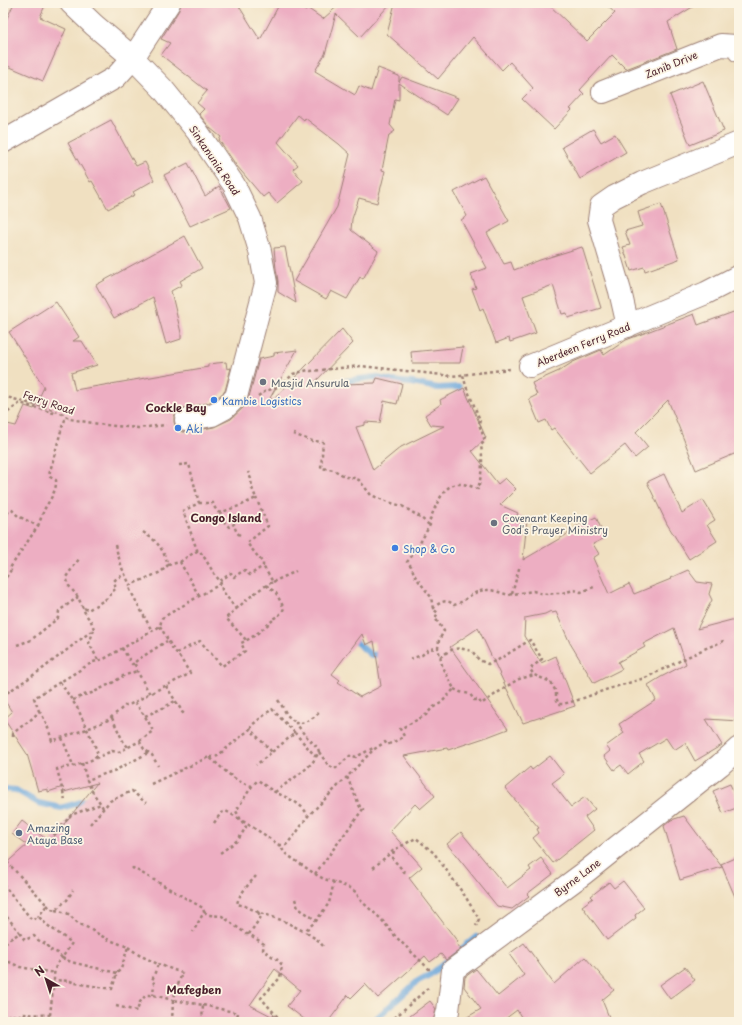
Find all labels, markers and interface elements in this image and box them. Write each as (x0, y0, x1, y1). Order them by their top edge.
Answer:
street label: Zanib Drive (642, 47, 700, 81)
street label: Sinkanunia Road (186, 122, 244, 198)
street label: Aberdeen Ferry Road (534, 318, 633, 371)
place label: Masjid Ansurula (271, 375, 350, 390)
marker: Masjid Ansurula (258, 377, 268, 387)
street label: Ferry Road (21, 386, 77, 419)
place label: Kambie Logistics (222, 393, 302, 408)
marker: Kambie Logistics (209, 395, 219, 405)
district label: Cockle Bay (146, 399, 206, 416)
place label: Aki (186, 421, 203, 436)
marker: Aki (173, 423, 183, 433)
district label: Congo Island (190, 509, 262, 526)
place label: Covenant Keeping God's Prayer Ministry (502, 510, 608, 537)
marker: Covenant Keeping God's Prayer Ministry (489, 518, 499, 528)
place label: Shop & Go (403, 541, 455, 556)
marker: Shop & Go (390, 543, 400, 553)
place label: Amazing Ataya Base (27, 820, 83, 848)
marker: Amazing Ataya Base (14, 828, 24, 838)
street label: Byrne Lane (551, 854, 604, 899)
north arrow (26, 959, 66, 999)
text: N (31, 961, 48, 980)
district label: Mafegben (167, 981, 222, 998)

